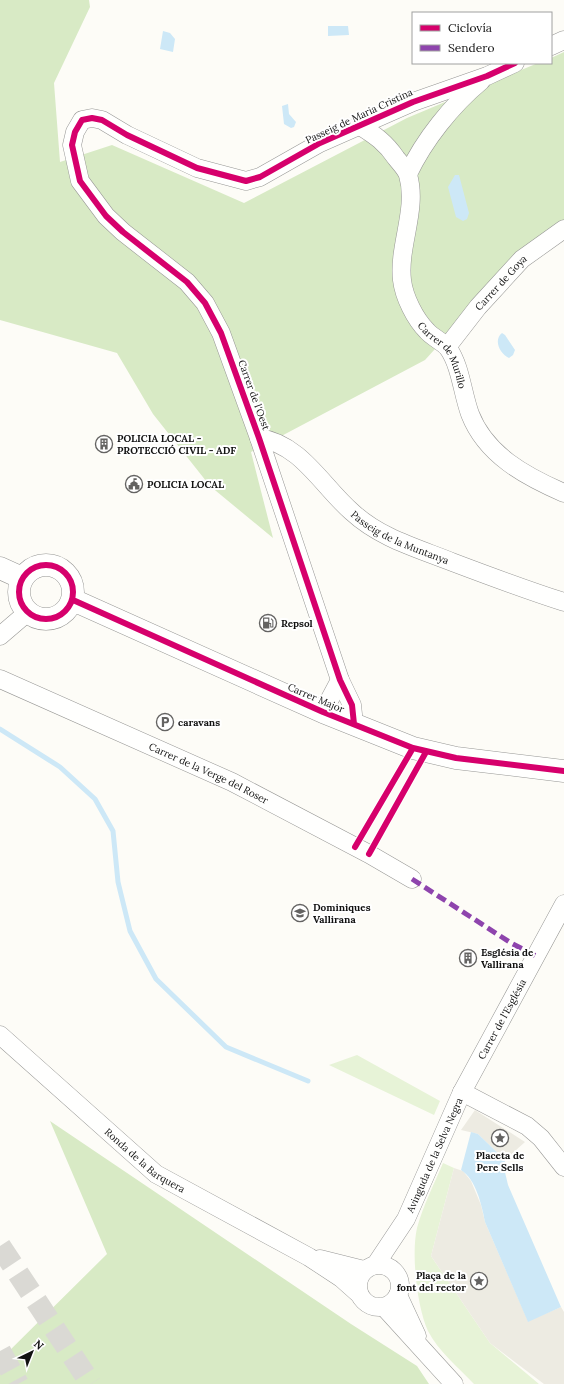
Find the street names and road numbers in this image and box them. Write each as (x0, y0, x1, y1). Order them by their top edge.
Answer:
street label: Passeig de Maria Cristina (303, 85, 415, 147)
street label: Carrer de Goya (472, 251, 529, 313)
street label: Carrer de Murillo (415, 319, 469, 390)
street label: Carrer de l'Oest (235, 358, 273, 432)
street label: Passeig de la Muntanya (348, 508, 451, 567)
street label: Carrer Major (286, 680, 347, 716)
street label: Carrer de la Verge del Roser (147, 740, 271, 807)
street label: Carrer de l'Església (475, 977, 529, 1061)
street label: Avinguda de la Selva Negra (403, 1095, 465, 1215)
street label: Ronda de la Barquera (102, 1125, 188, 1195)

